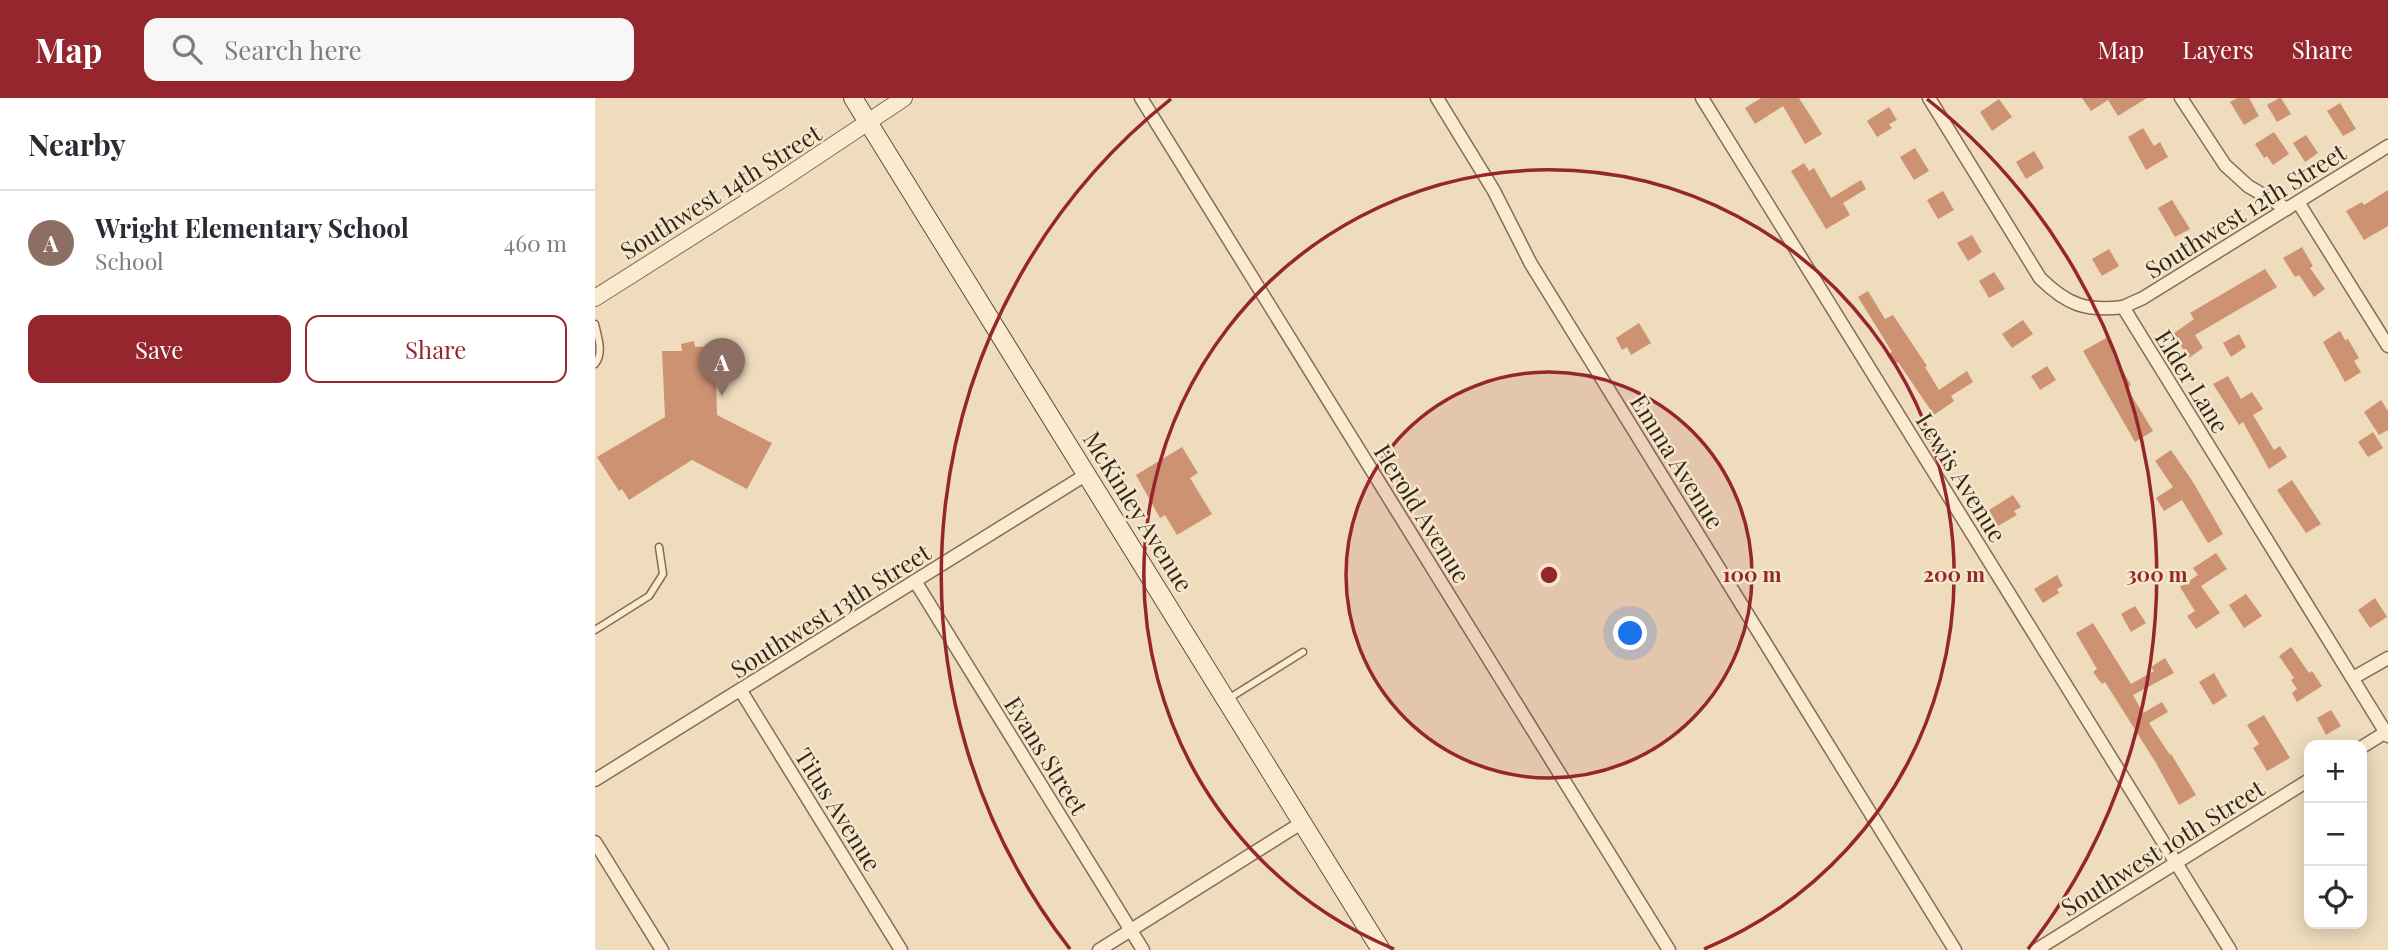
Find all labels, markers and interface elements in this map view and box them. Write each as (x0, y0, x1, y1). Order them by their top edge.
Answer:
search box (144, 18, 634, 81)
text: Map (35, 27, 102, 71)
icon: search (168, 30, 206, 68)
text: Search here (224, 32, 362, 67)
text: Map (2098, 33, 2144, 65)
text: Layers (2182, 33, 2254, 65)
text: Share (2292, 33, 2353, 65)
street label: Southwest 14th Street (613, 116, 827, 266)
text: Nearby (28, 124, 126, 164)
street label: Southwest 12th Street (2139, 135, 2352, 285)
text: Wright Elementary School (95, 210, 409, 245)
text: A (43, 227, 59, 258)
text: 460 m (504, 227, 567, 258)
text: School (95, 245, 164, 276)
button: Save (28, 315, 291, 383)
button: Share (305, 315, 567, 383)
street label: Elder Lane (2149, 323, 2237, 439)
pin: A (699, 338, 745, 396)
street label: Emma Avenue (1624, 388, 1732, 534)
street label: Lewis Avenue (1910, 406, 2014, 548)
street label: McKinley Avenue (1077, 425, 1201, 597)
street label: Herold Avenue (1368, 438, 1478, 588)
street label: Southwest 13th Street (724, 535, 936, 685)
text: 100 m (1722, 559, 1782, 587)
text: 200 m (1923, 559, 1985, 587)
text: 300 m (2126, 559, 2188, 587)
centre of rings (1537, 563, 1561, 587)
your location (1613, 616, 1647, 650)
street label: Evans Street (998, 690, 1096, 821)
map controls (2304, 740, 2367, 929)
button: + (2304, 740, 2367, 803)
street label: Titus Avenue (788, 741, 890, 877)
street label: Southwest 10th Street (2054, 771, 2270, 923)
button: − (2304, 803, 2367, 866)
button: locate (2304, 866, 2367, 929)

